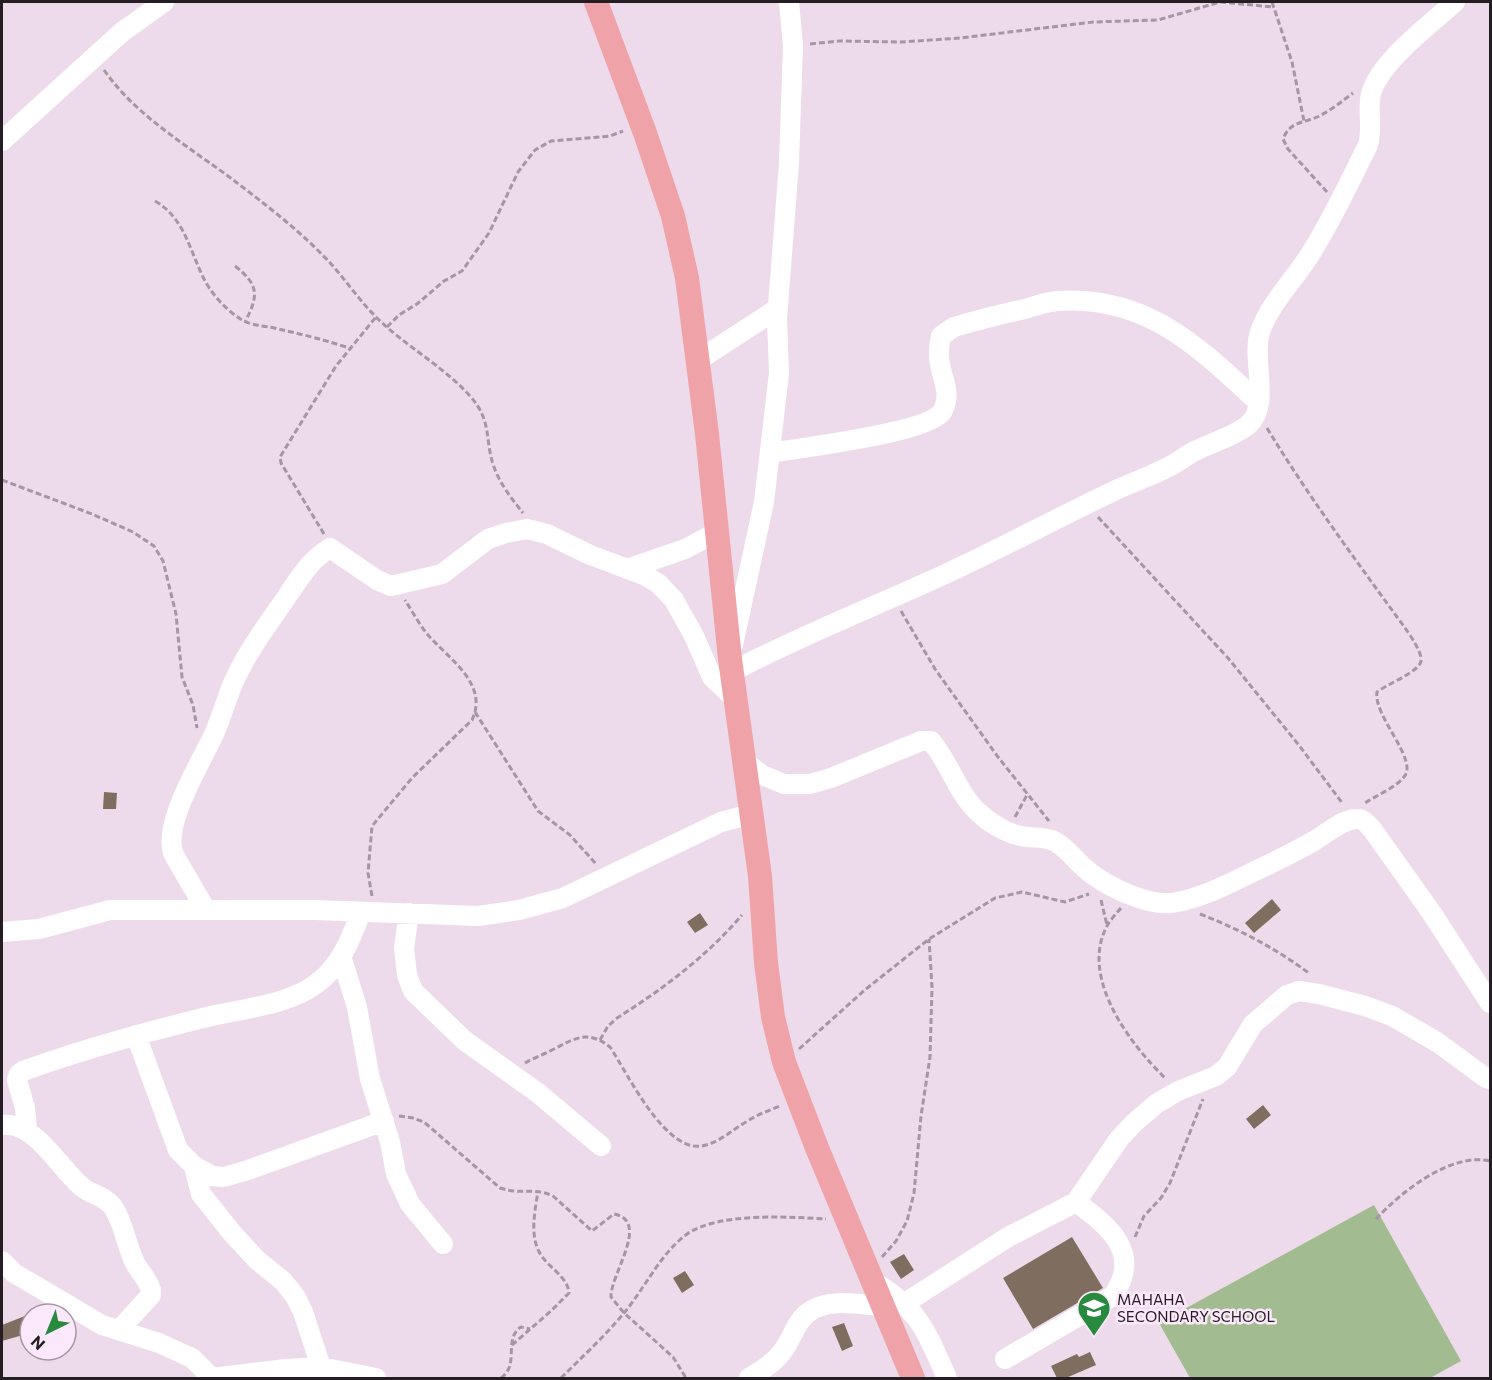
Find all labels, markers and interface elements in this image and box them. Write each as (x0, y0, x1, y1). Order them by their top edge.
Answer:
school or university icon: MAHAHA SECONDARY SCHOOL (1076, 1290, 1112, 1337)
place label: MAHAHA SECONDARY SCHOOL (1117, 1290, 1276, 1325)
north arrow (18, 1302, 78, 1362)
text: N (27, 1332, 48, 1354)

